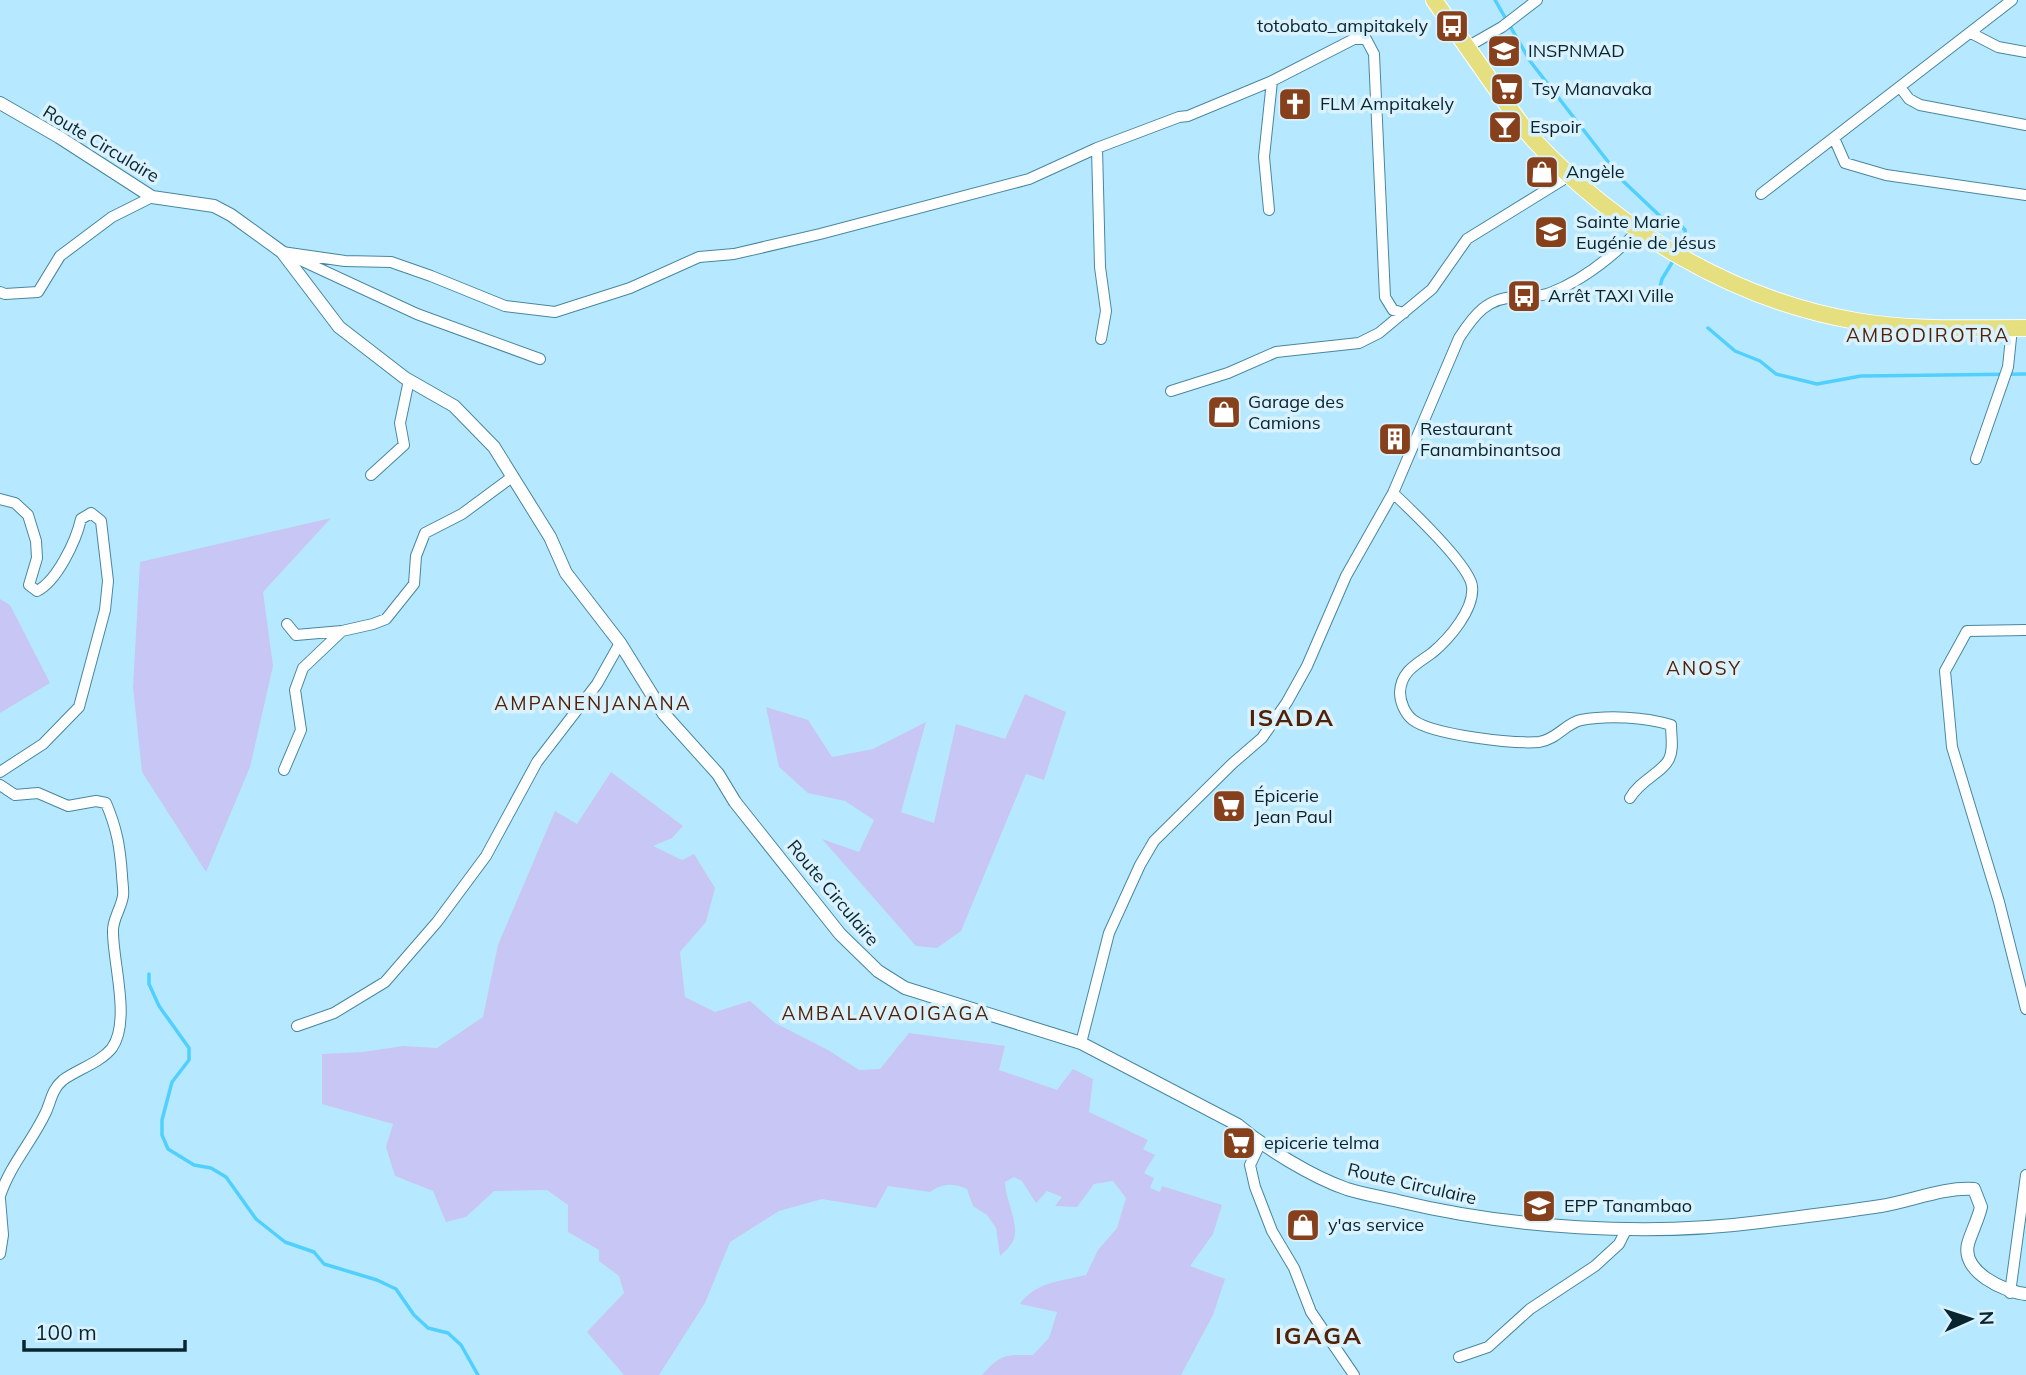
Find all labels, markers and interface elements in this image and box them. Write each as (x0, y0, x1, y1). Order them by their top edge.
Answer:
bus stop icon: totobato_ampitakely (1433, 7, 1471, 45)
place label: totobato_ampitakely (1257, 14, 1428, 37)
school or university icon: INSPNMAD (1485, 32, 1523, 70)
place label: INSPNMAD (1528, 39, 1625, 62)
supermarket icon: Tsy Manavaka (1488, 70, 1526, 108)
place label: Tsy Manavaka (1532, 77, 1652, 100)
church icon: FLM Ampitakely (1276, 85, 1314, 123)
place label: FLM Ampitakely (1320, 92, 1454, 115)
street label: Route Circulaire (39, 100, 164, 187)
bar icon: Espoir (1486, 108, 1524, 146)
place label: Espoir (1530, 115, 1582, 138)
shop icon: Angèle (1523, 153, 1561, 191)
place label: Angèle (1566, 160, 1625, 183)
place label: Sainte Marie Eugénie de Jésus (1576, 210, 1716, 254)
school or university icon: Sainte Marie Eugénie de Jésus (1532, 213, 1570, 251)
bus stop icon: Arrêt TAXI Ville (1505, 277, 1543, 315)
place label: Arrêt TAXI Ville (1548, 284, 1674, 307)
district label: AMBODIROTRA (1846, 323, 2010, 347)
place label: Garage des Camions (1248, 390, 1344, 434)
shop icon: Garage des Camions (1205, 393, 1243, 431)
place label: Restaurant Fanambinantsoa (1420, 417, 1561, 461)
building icon: Restaurant Fanambinantsoa (1376, 420, 1414, 458)
district label: ANOSY (1666, 656, 1742, 680)
district label: AMPANENJANANA (494, 691, 692, 715)
district label: ISADA (1249, 702, 1335, 732)
place label: Épicerie Jean Paul (1254, 784, 1333, 828)
supermarket icon: Épicerie Jean Paul (1210, 787, 1248, 825)
street label: Route Circulaire (782, 835, 884, 950)
district label: AMBALAVAOIGAGA (782, 1001, 990, 1025)
supermarket icon: epicerie telma (1220, 1124, 1258, 1162)
place label: epicerie telma (1264, 1131, 1380, 1154)
street label: Route Circulaire (1345, 1158, 1479, 1210)
school or university icon: EPP Tanambao (1520, 1187, 1558, 1225)
place label: EPP Tanambao (1564, 1194, 1692, 1217)
shop icon: y'as service (1284, 1206, 1322, 1244)
place label: y'as service (1328, 1213, 1424, 1236)
north arrow (1935, 1284, 2005, 1354)
scale bar (24, 1308, 186, 1352)
text: N (1975, 1310, 1999, 1326)
text: 100 m (35, 1319, 97, 1345)
district label: IGAGA (1275, 1320, 1363, 1350)

